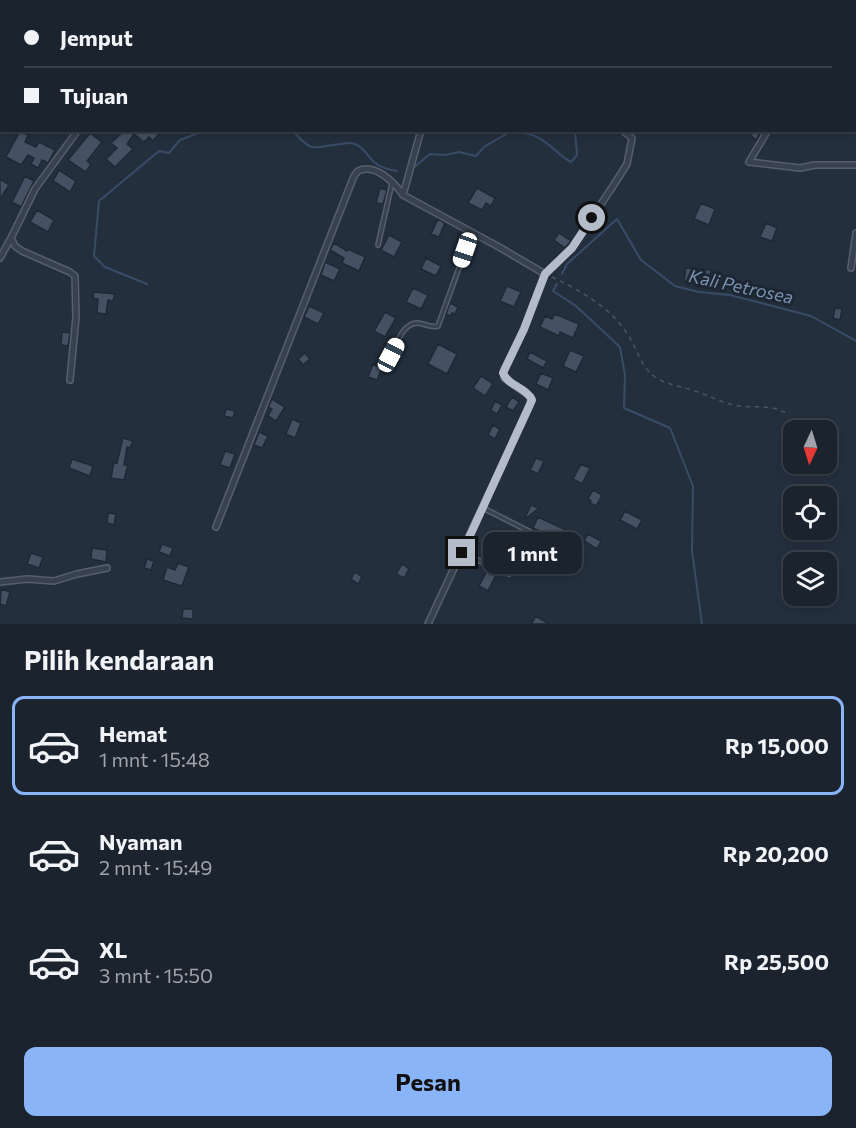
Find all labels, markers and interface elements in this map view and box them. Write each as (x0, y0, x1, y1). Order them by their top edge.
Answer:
text: Jemput (60, 24, 133, 51)
text: Tujuan (60, 82, 128, 109)
route start (578, 204, 605, 231)
car (451, 230, 479, 270)
water label: Kali Petrosea (687, 264, 796, 308)
car (375, 335, 407, 375)
north arrow (783, 420, 837, 474)
map controls (783, 420, 837, 606)
button: locate (783, 486, 837, 540)
callout: 1 mnt (483, 532, 582, 574)
route end (448, 539, 475, 566)
text: 1 mnt (507, 541, 558, 565)
button: layers (783, 552, 837, 606)
text: Pilih kendaraan (24, 643, 214, 676)
icon: car (27, 719, 81, 773)
text: Hemat (99, 720, 167, 747)
text: Rp 15,000 (725, 732, 829, 759)
text: 1 mnt · 15:48 (99, 747, 210, 771)
icon: car (27, 827, 81, 881)
text: Nyaman (99, 828, 182, 855)
text: Rp 20,200 (723, 840, 829, 867)
text: 2 mnt · 15:49 (99, 855, 212, 879)
icon: car (27, 935, 81, 989)
text: XL (99, 936, 127, 963)
text: Rp 25,500 (724, 948, 829, 975)
text: 3 mnt · 15:50 (99, 963, 213, 987)
button: Pesan (24, 1047, 832, 1116)

